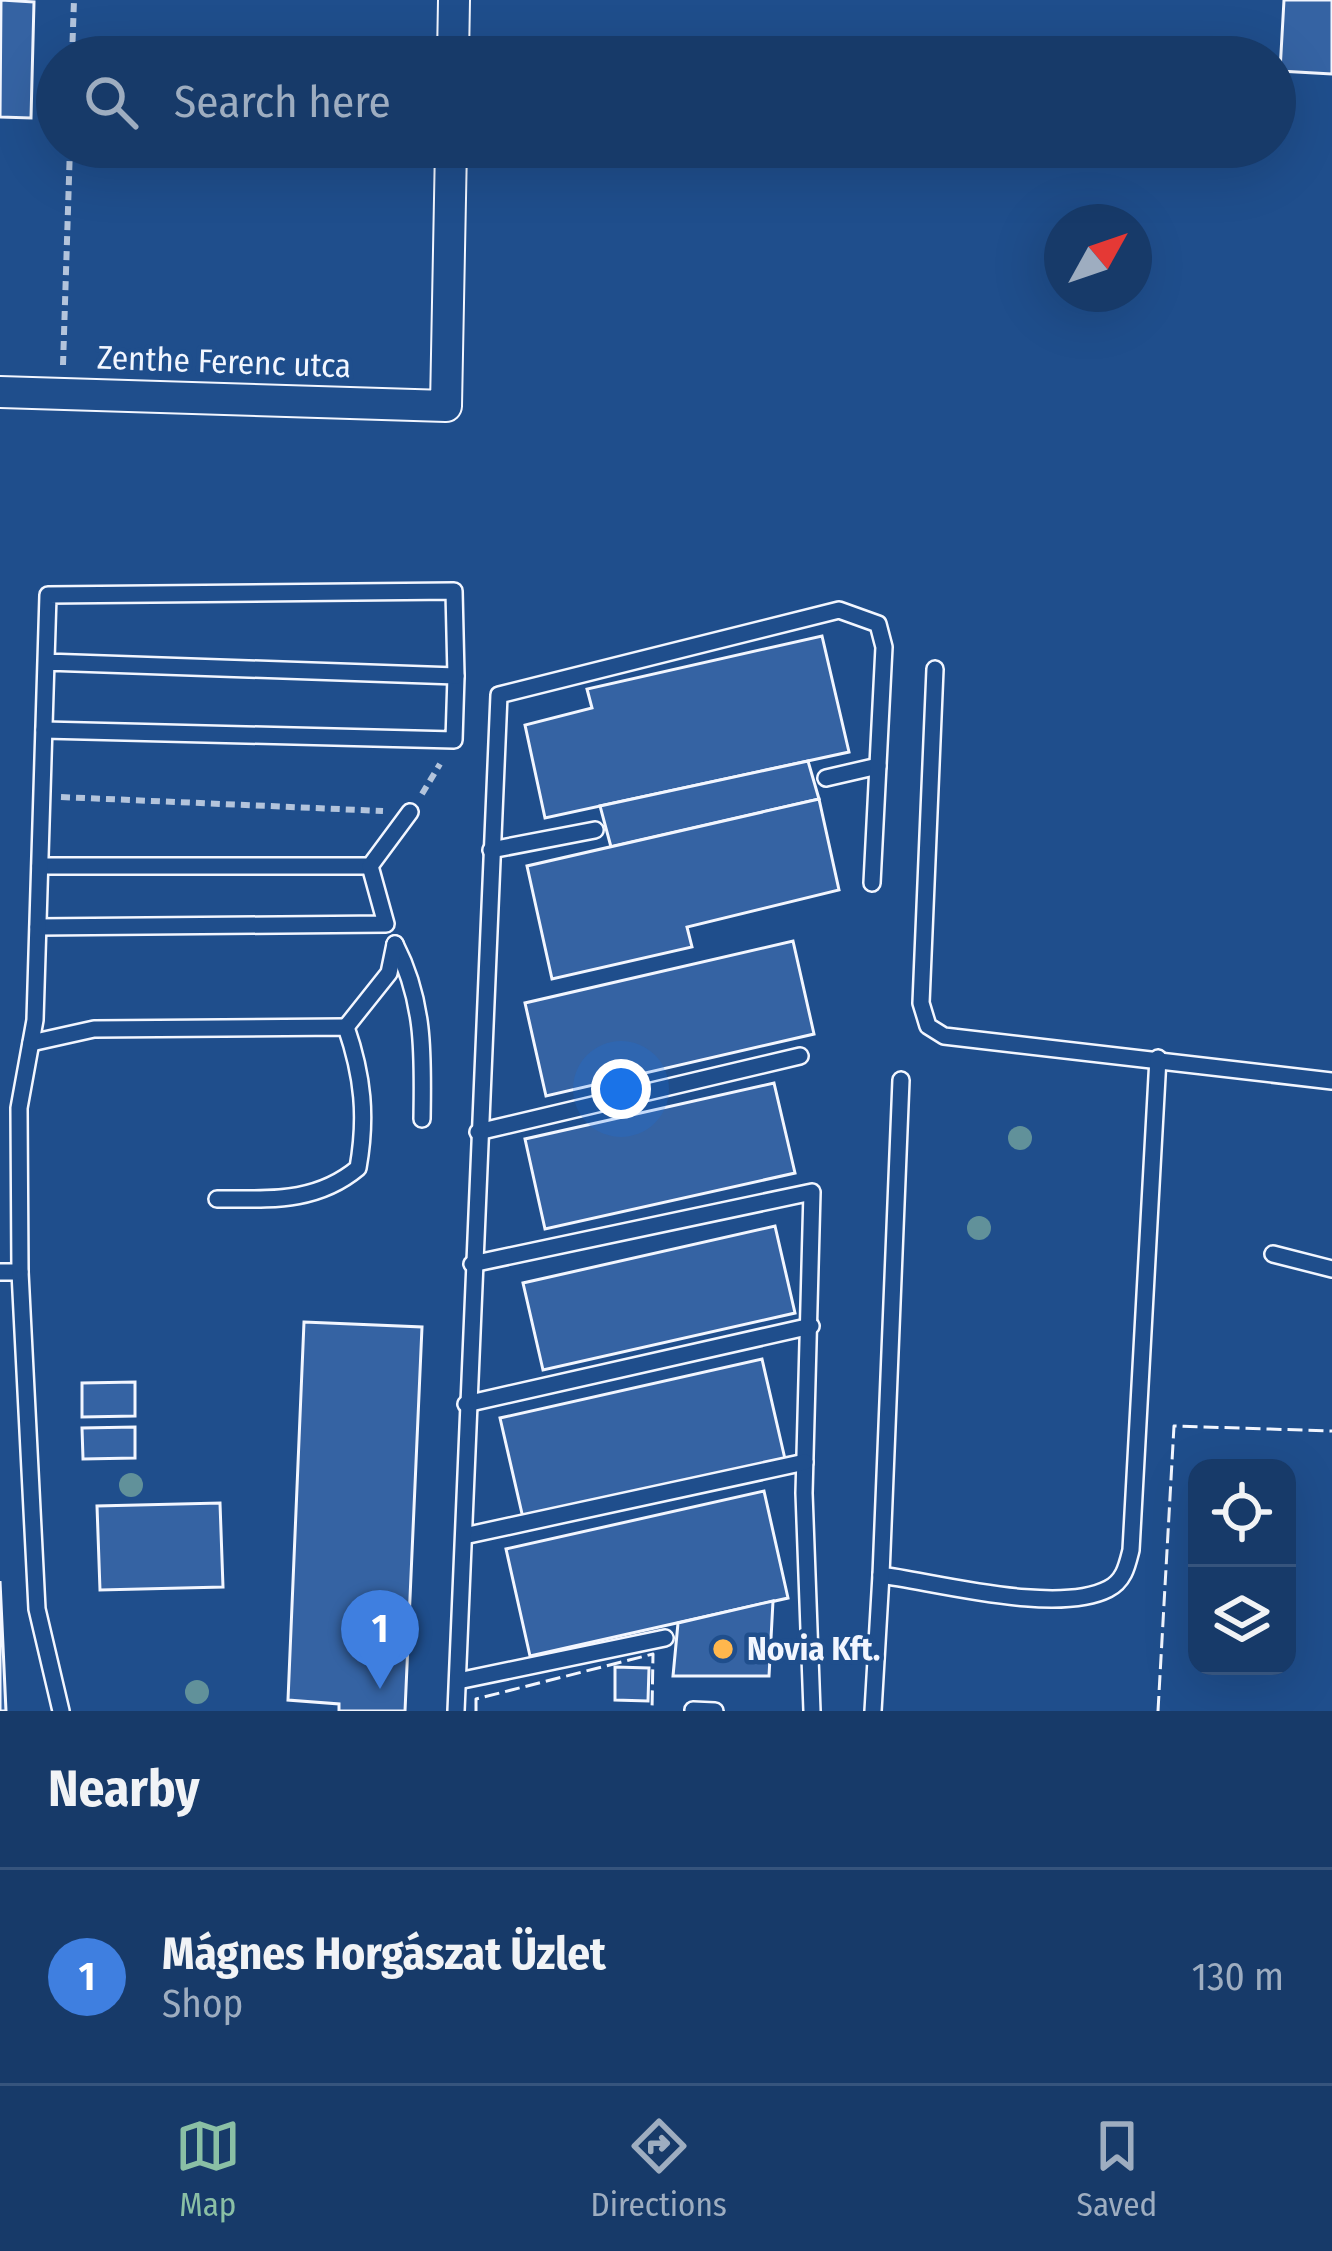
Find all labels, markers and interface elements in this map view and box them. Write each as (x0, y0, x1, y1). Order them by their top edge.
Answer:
search box (36, 36, 1296, 168)
icon: search (78, 69, 144, 135)
text: Search here (174, 75, 391, 129)
north arrow (1044, 204, 1152, 312)
street label: Zenthe Ferenc utca (96, 338, 352, 386)
your location (591, 1059, 651, 1119)
map controls (1188, 1459, 1296, 1675)
button: locate (1188, 1459, 1296, 1567)
button: layers (1188, 1567, 1296, 1675)
pin: 1 (341, 1590, 419, 1689)
place label: Novia Kft. (747, 1629, 880, 1669)
marker: Novia Kft. (710, 1636, 736, 1662)
text: Nearby (48, 1758, 200, 1820)
text: Mágnes Horgászat Üzlet (162, 1927, 606, 1981)
text: 1 (79, 1954, 95, 2000)
text: 130 m (1192, 1954, 1284, 2000)
text: Shop (162, 1981, 243, 2027)
tab: Map (175, 2113, 241, 2225)
tab: Directions (590, 2113, 727, 2225)
tab: Saved (1077, 2113, 1157, 2225)

